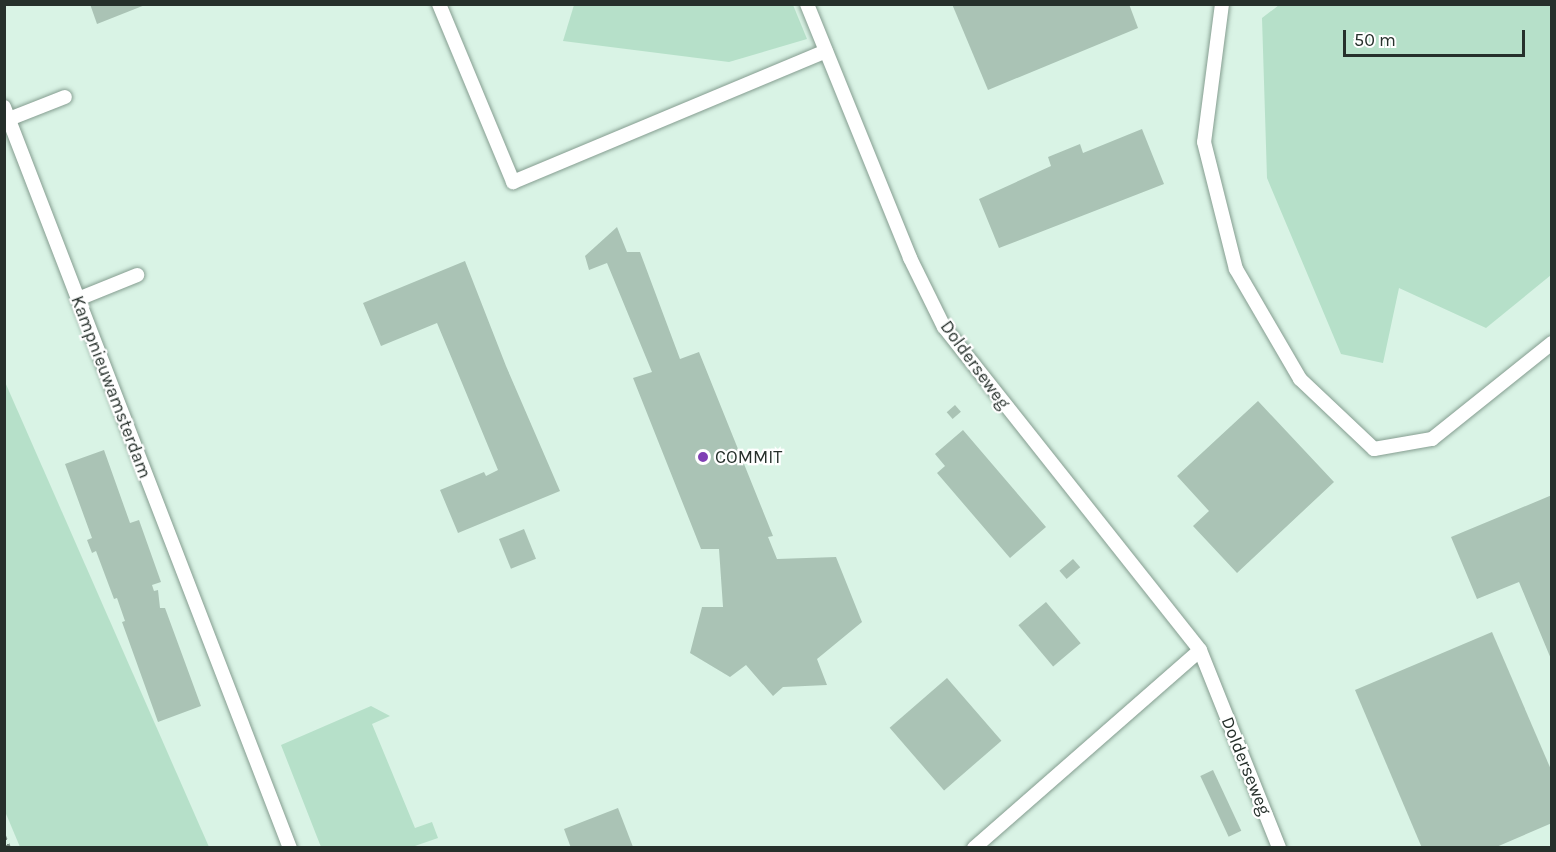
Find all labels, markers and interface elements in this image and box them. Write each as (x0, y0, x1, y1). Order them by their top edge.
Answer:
scale bar (1346, 18, 1528, 56)
text: 50 m (1354, 29, 1396, 51)
street label: Kampnieuwamsterdam (66, 293, 156, 481)
street label: Dolderseweg (936, 316, 1014, 414)
place label: COMMIT (715, 446, 782, 468)
marker: COMMIT (696, 450, 710, 464)
street label: Dolderseweg (1216, 714, 1276, 818)

